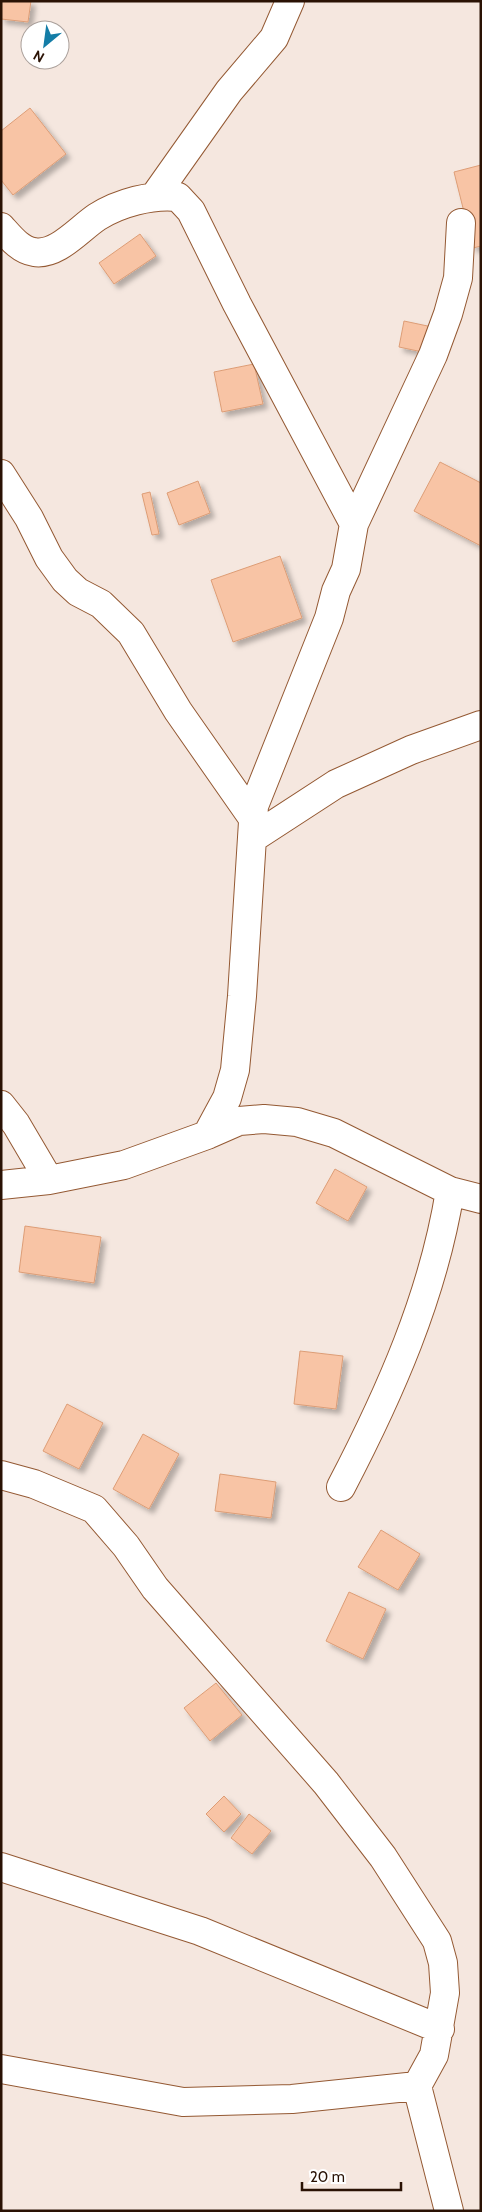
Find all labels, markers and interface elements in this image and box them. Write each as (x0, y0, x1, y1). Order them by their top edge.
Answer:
north arrow (20, 20, 70, 70)
text: N (30, 46, 47, 67)
scale bar (302, 2160, 401, 2192)
text: 20 m (310, 2168, 345, 2186)

